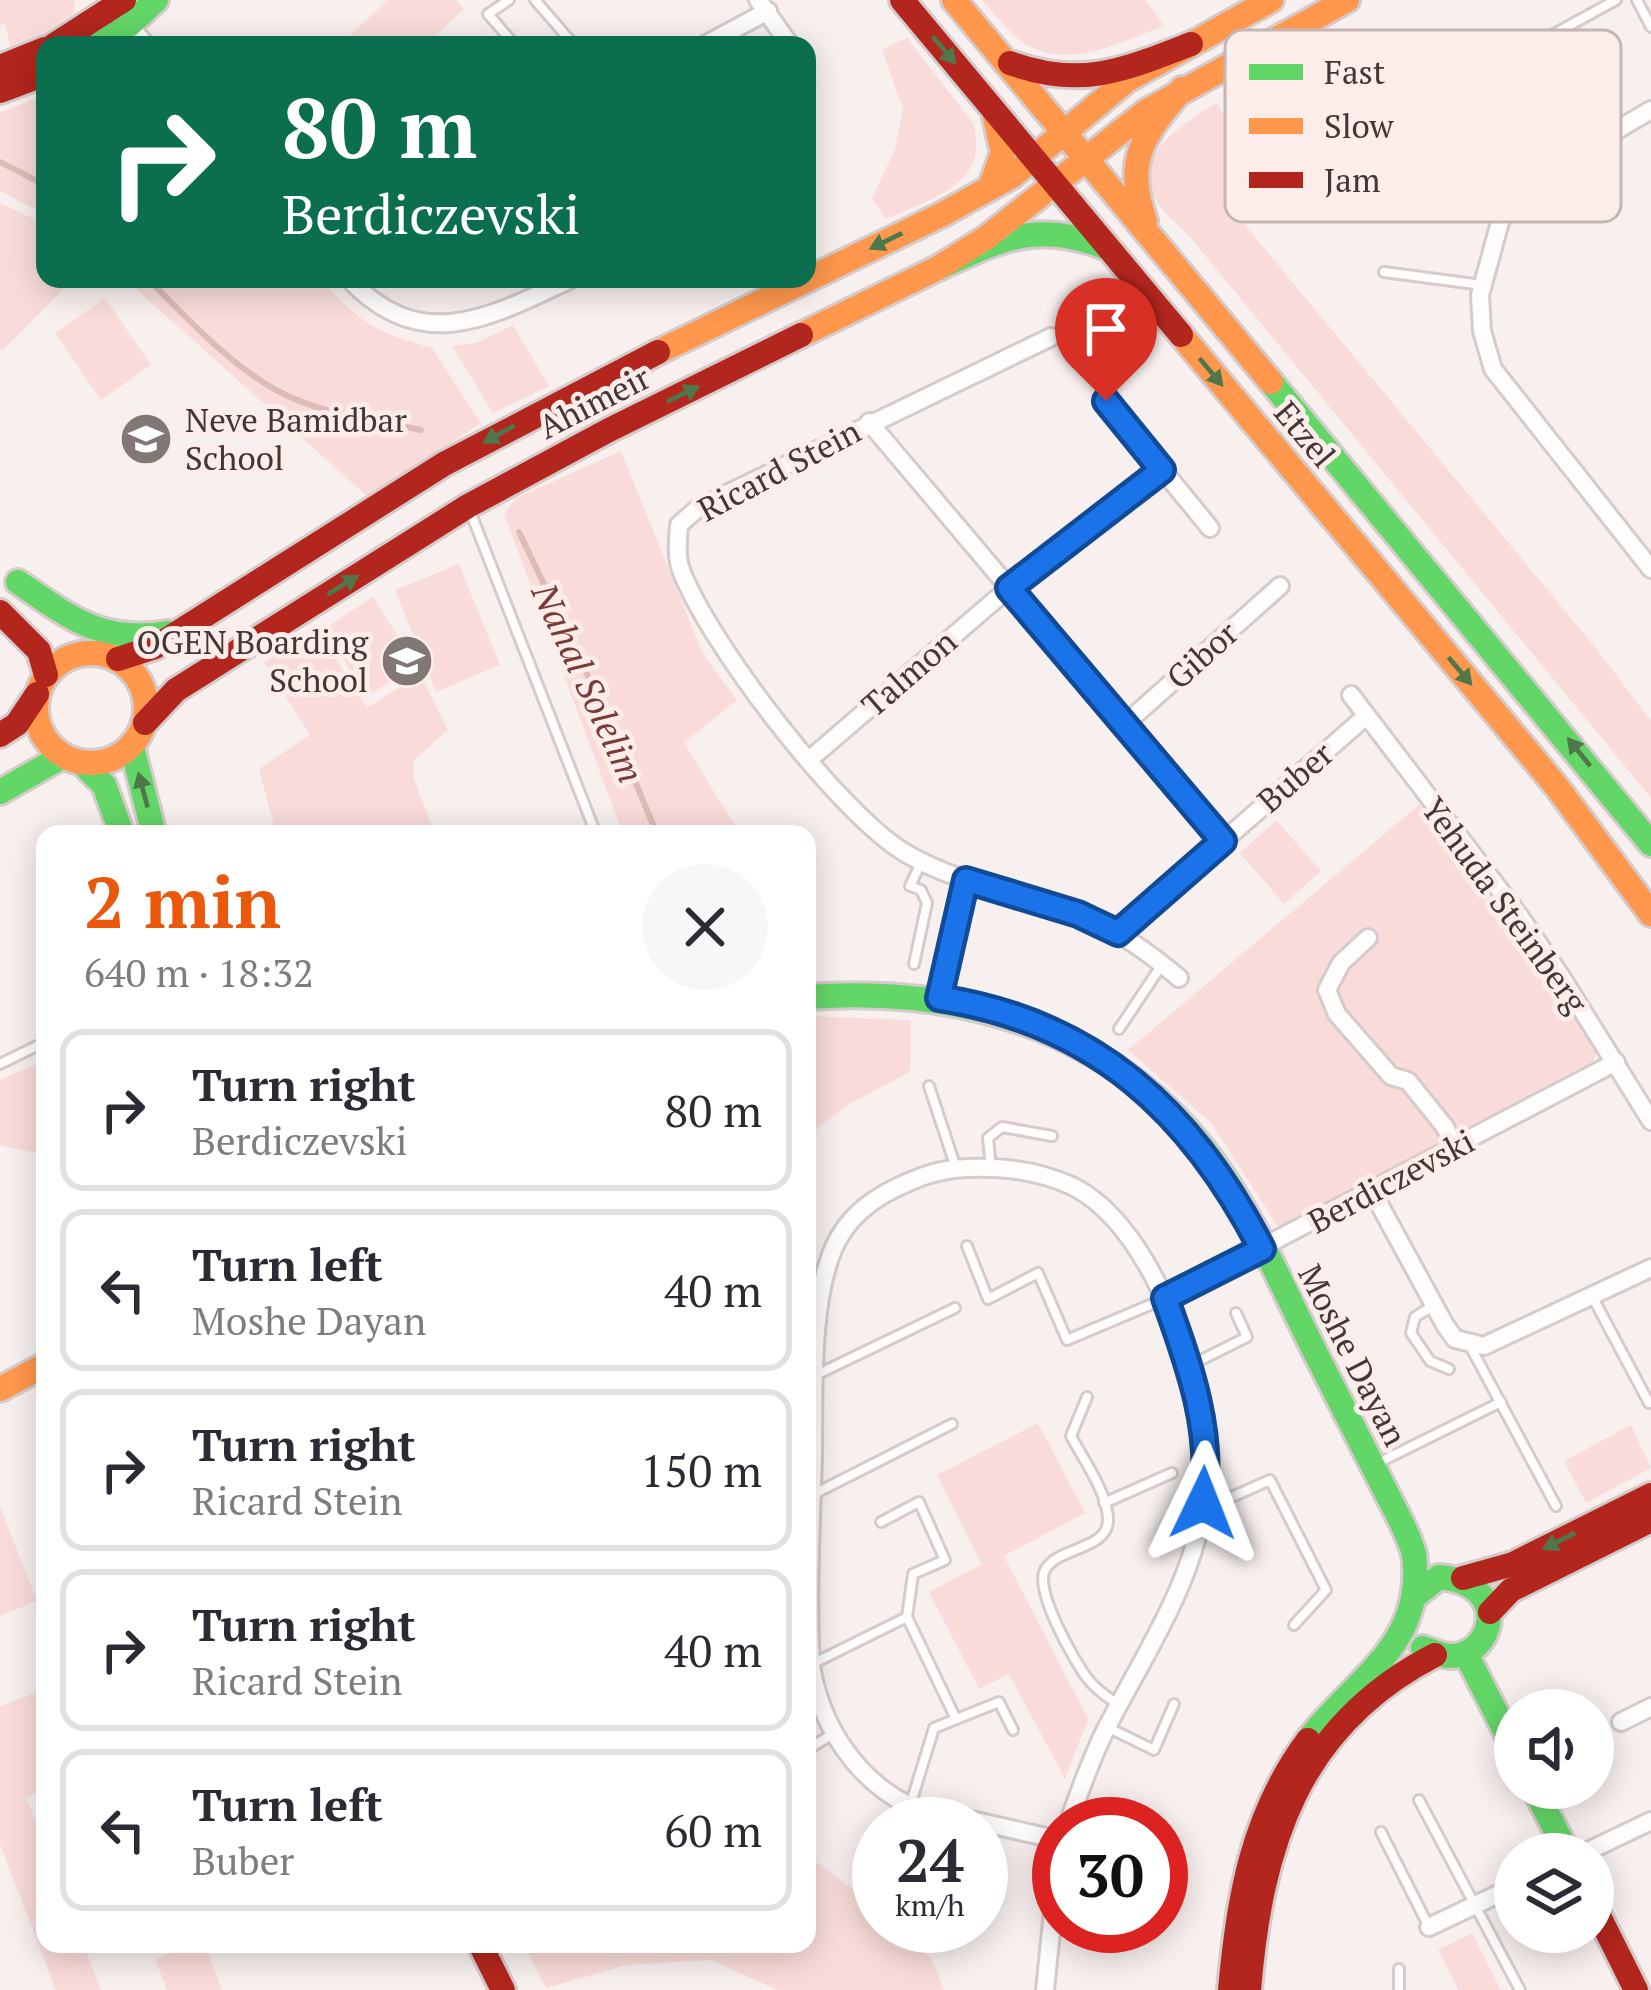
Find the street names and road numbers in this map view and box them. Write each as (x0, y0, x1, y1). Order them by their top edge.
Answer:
street label: Ahimeir (531, 355, 657, 448)
street label: Etzel (1265, 392, 1346, 476)
street label: Ricard Stein (690, 409, 868, 530)
street label: Gibor (1157, 611, 1247, 698)
street label: Talmon (852, 619, 965, 726)
street label: Buber (1248, 732, 1342, 821)
street label: Yehuda Steinberg (1413, 788, 1599, 1022)
street label: Berdiczevski (1300, 1119, 1481, 1242)
street label: Moshe Dayan (1289, 1257, 1418, 1453)

